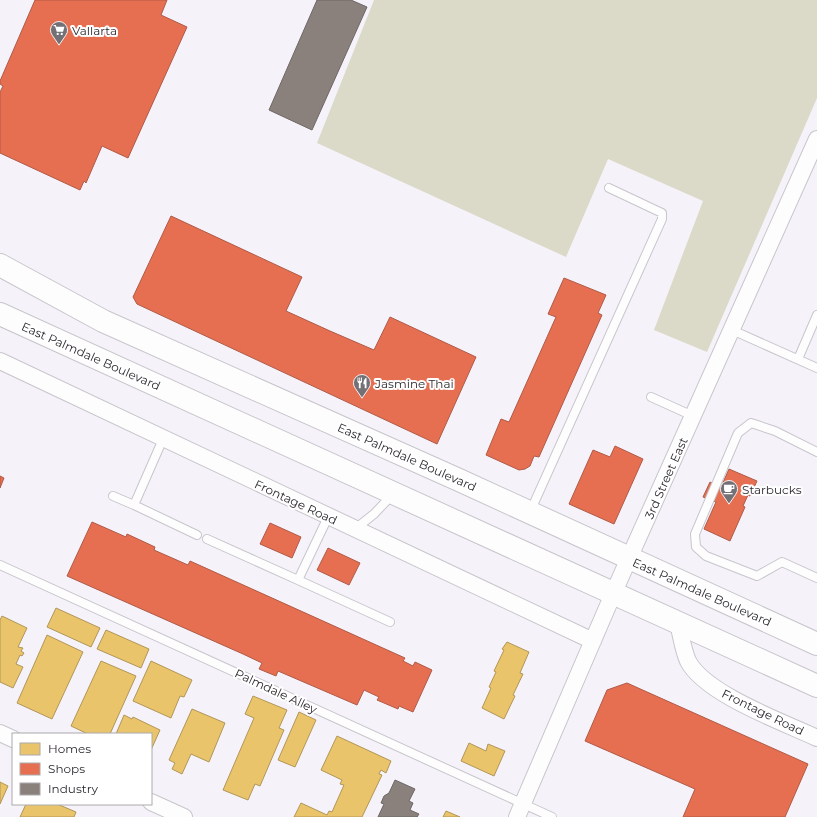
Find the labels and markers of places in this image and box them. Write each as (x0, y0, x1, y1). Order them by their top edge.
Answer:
supermarket icon: Vallarta (49, 20, 69, 45)
place label: Vallarta (72, 23, 117, 38)
restaurant icon: Jasmine Thai (352, 373, 372, 398)
place label: Jasmine Thai (374, 376, 454, 391)
cafe icon: Starbucks (719, 479, 739, 504)
place label: Starbucks (742, 482, 802, 497)

